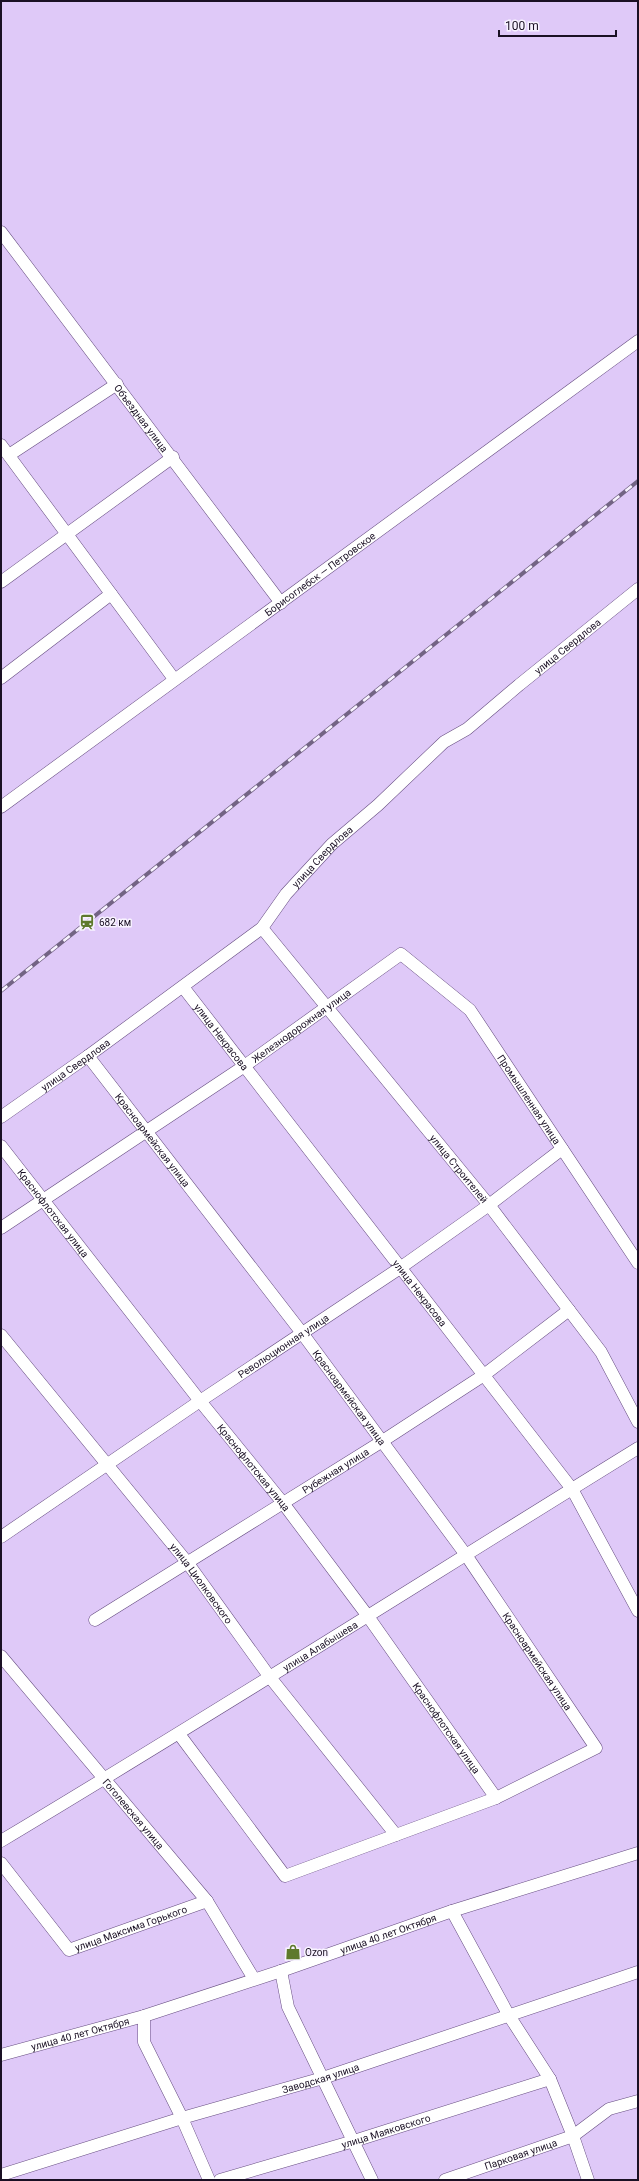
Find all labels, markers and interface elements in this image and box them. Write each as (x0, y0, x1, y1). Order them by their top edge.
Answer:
scale bar (499, 12, 616, 38)
text: 100 m (505, 19, 539, 33)
street label: Объездная улица (112, 382, 170, 454)
street label: Борисоглебск — Петровское (263, 530, 378, 618)
street label: улица Свердлова (532, 616, 603, 676)
street label: улица Свердлова (290, 824, 355, 890)
station icon: 682 км (78, 913, 96, 931)
place label: 682 км (99, 917, 131, 928)
street label: Железнодорожная улица (250, 987, 353, 1065)
street label: улица Некрасова (192, 1002, 250, 1072)
street label: улица Свердлова (39, 1037, 112, 1093)
street label: Промышленная улица (495, 1053, 563, 1147)
street label: Красноармейская улица (113, 1091, 192, 1189)
street label: улица Строителей (428, 1132, 490, 1205)
street label: Краснофлотская улица (15, 1167, 91, 1260)
street label: улица Некрасова (390, 1258, 449, 1329)
street label: Революционная улица (236, 1312, 331, 1380)
street label: Красноармейская улица (310, 1348, 388, 1447)
street label: Краснофлотская улица (215, 1422, 292, 1513)
street label: Рубежная улица (300, 1446, 371, 1496)
street label: улица Циолковского (168, 1541, 235, 1626)
street label: Красноармейская улица (500, 1611, 574, 1712)
street label: улица Алабышева (281, 1619, 360, 1673)
street label: Краснофлотская улица (410, 1681, 482, 1776)
street label: Гоголевская улица (101, 1777, 166, 1851)
street label: улица Максима Горького (73, 1903, 189, 1953)
street label: улица 40 лет Октября (339, 1912, 438, 1956)
shop icon: Ozon (284, 1943, 302, 1961)
place label: Ozon (305, 1947, 328, 1958)
street label: улица 40 лет Октября (30, 2015, 131, 2053)
street label: Заводская улица (281, 2061, 361, 2095)
street label: улица Маяковского (340, 2112, 432, 2150)
street label: Парковая улица (483, 2137, 558, 2172)

